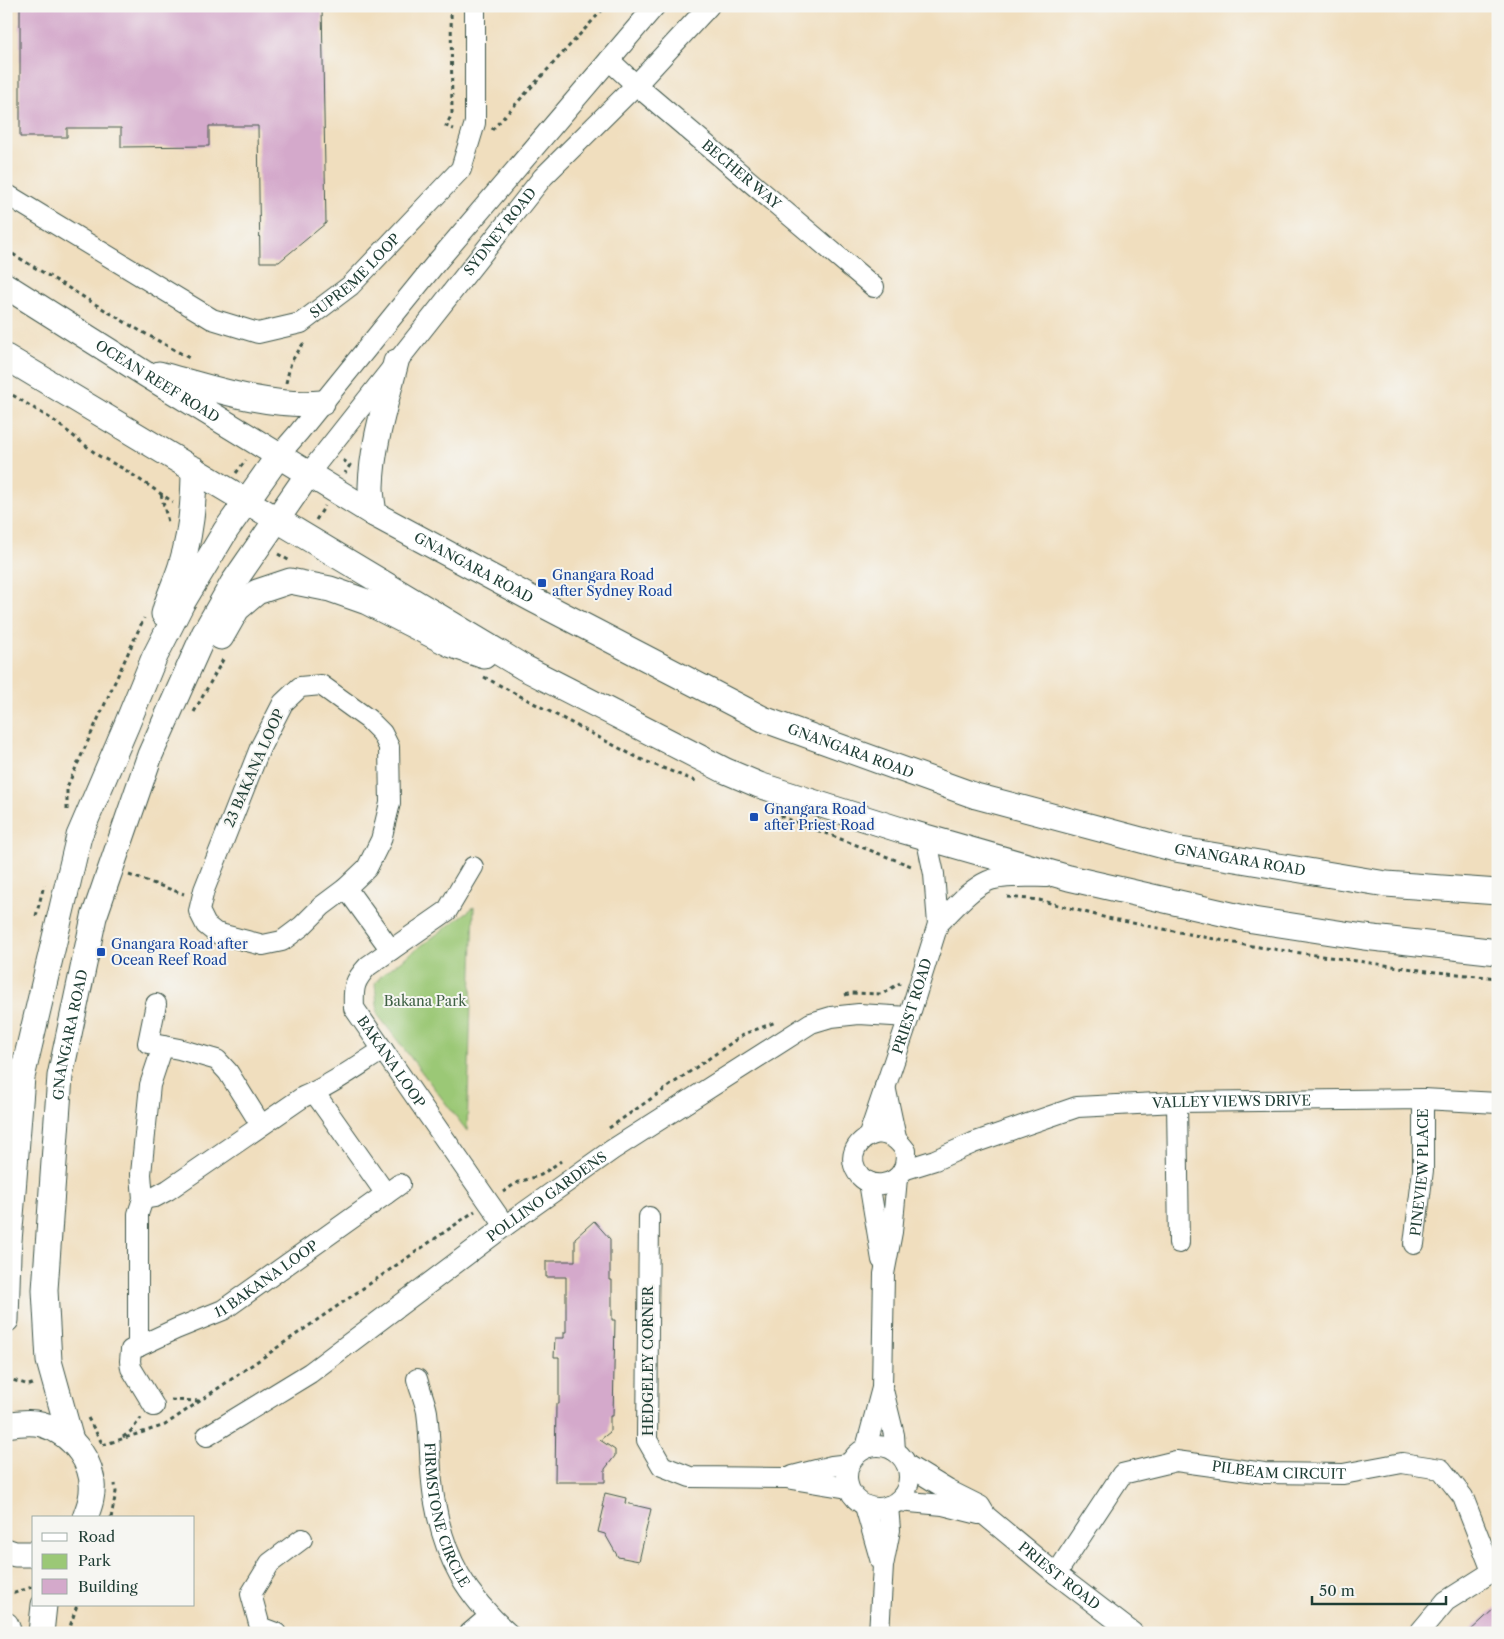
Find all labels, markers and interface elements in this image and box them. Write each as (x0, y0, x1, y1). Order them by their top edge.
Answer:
street label: BECHER WAY (698, 136, 785, 214)
street label: SYDNEY ROAD (460, 184, 540, 279)
street label: SUPREME LOOP (306, 230, 404, 322)
street label: OCEAN REEF ROAD (92, 336, 223, 426)
street label: GNANGARA ROAD (411, 528, 536, 607)
place label: Gnangara Road after Sydney Road (552, 566, 673, 600)
marker: Gnangara Road after Sydney Road (536, 577, 548, 589)
street label: 23 BAKANA LOOP (220, 706, 288, 830)
street label: GNANGARA ROAD (785, 720, 916, 782)
place label: Gnangara Road after Priest Road (764, 800, 875, 834)
marker: Gnangara Road after Priest Road (748, 811, 760, 823)
street label: GNANGARA ROAD (1173, 840, 1307, 880)
place label: Gnangara Road after Ocean Reef Road (111, 935, 248, 969)
marker: Gnangara Road after Ocean Reef Road (95, 946, 107, 958)
street label: PRIEST ROAD (888, 956, 936, 1056)
street label: GNANGARA ROAD (49, 968, 92, 1101)
park label: Bakana Park (384, 992, 467, 1010)
street label: BAKANA LOOP (353, 1012, 429, 1111)
street label: VALLEY VIEWS DRIVE (1151, 1091, 1311, 1112)
street label: PINEVIEW PLACE (1406, 1109, 1432, 1237)
street label: POLLINO GARDENS (483, 1147, 610, 1246)
street label: 11 BAKANA LOOP (212, 1236, 322, 1322)
street label: HEDGELEY CORNER (639, 1285, 657, 1436)
street label: FIRMSTONE CIRCLE (421, 1442, 474, 1590)
street label: PILBEAM CIRCUIT (1211, 1457, 1347, 1483)
legend (32, 1516, 195, 1606)
text: Road (78, 1527, 115, 1546)
street label: PRIEST ROAD (1015, 1538, 1104, 1614)
text: Park (78, 1551, 112, 1570)
scale bar (1312, 1574, 1445, 1606)
text: Building (78, 1577, 138, 1596)
text: 50 m (1319, 1581, 1355, 1600)

